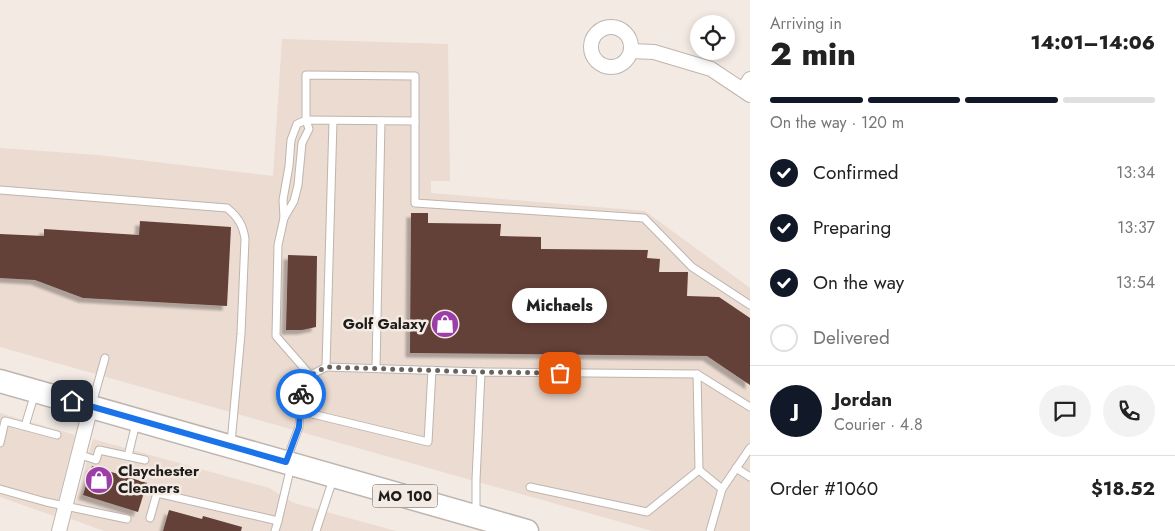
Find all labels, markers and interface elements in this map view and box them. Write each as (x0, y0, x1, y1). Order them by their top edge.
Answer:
text: Arriving in (770, 12, 842, 35)
map controls (690, 15, 735, 60)
button: locate (690, 15, 735, 60)
text: 14:01–14:06 (1030, 29, 1155, 56)
text: 2 min (770, 31, 856, 77)
text: On the way · 120 m (770, 111, 904, 134)
icon: check (770, 159, 798, 187)
text: Confirmed (813, 159, 899, 186)
text: 13:34 (1116, 161, 1155, 184)
icon: check (770, 214, 798, 242)
text: Preparing (813, 214, 891, 241)
text: 13:37 (1117, 216, 1155, 239)
icon: check (770, 269, 798, 297)
text: On the way (813, 269, 904, 296)
text: 13:54 (1116, 271, 1155, 294)
callout: Michaels (512, 288, 608, 323)
text: Michaels (526, 294, 593, 317)
shop icon: Golf Galaxy (430, 309, 460, 339)
place label: Golf Galaxy (343, 313, 426, 335)
text: Delivered (813, 324, 890, 351)
pin (539, 352, 581, 394)
icon: bag (546, 359, 574, 387)
courier (276, 369, 326, 419)
pin (51, 380, 93, 422)
icon: bike (287, 380, 315, 408)
button: chat (1039, 385, 1091, 437)
button: phone (1103, 385, 1155, 437)
text: Jordan (834, 386, 892, 413)
icon: home (58, 387, 86, 415)
text: J (793, 397, 799, 424)
text: Courier · 4.8 (834, 413, 923, 436)
place label: Claychester Cleaners (118, 460, 200, 499)
shop icon: Claychester Cleaners (84, 465, 114, 495)
text: Order #1060 (770, 475, 878, 502)
text: $18.52 (1091, 475, 1155, 502)
road number: MO 100 (372, 484, 438, 508)

